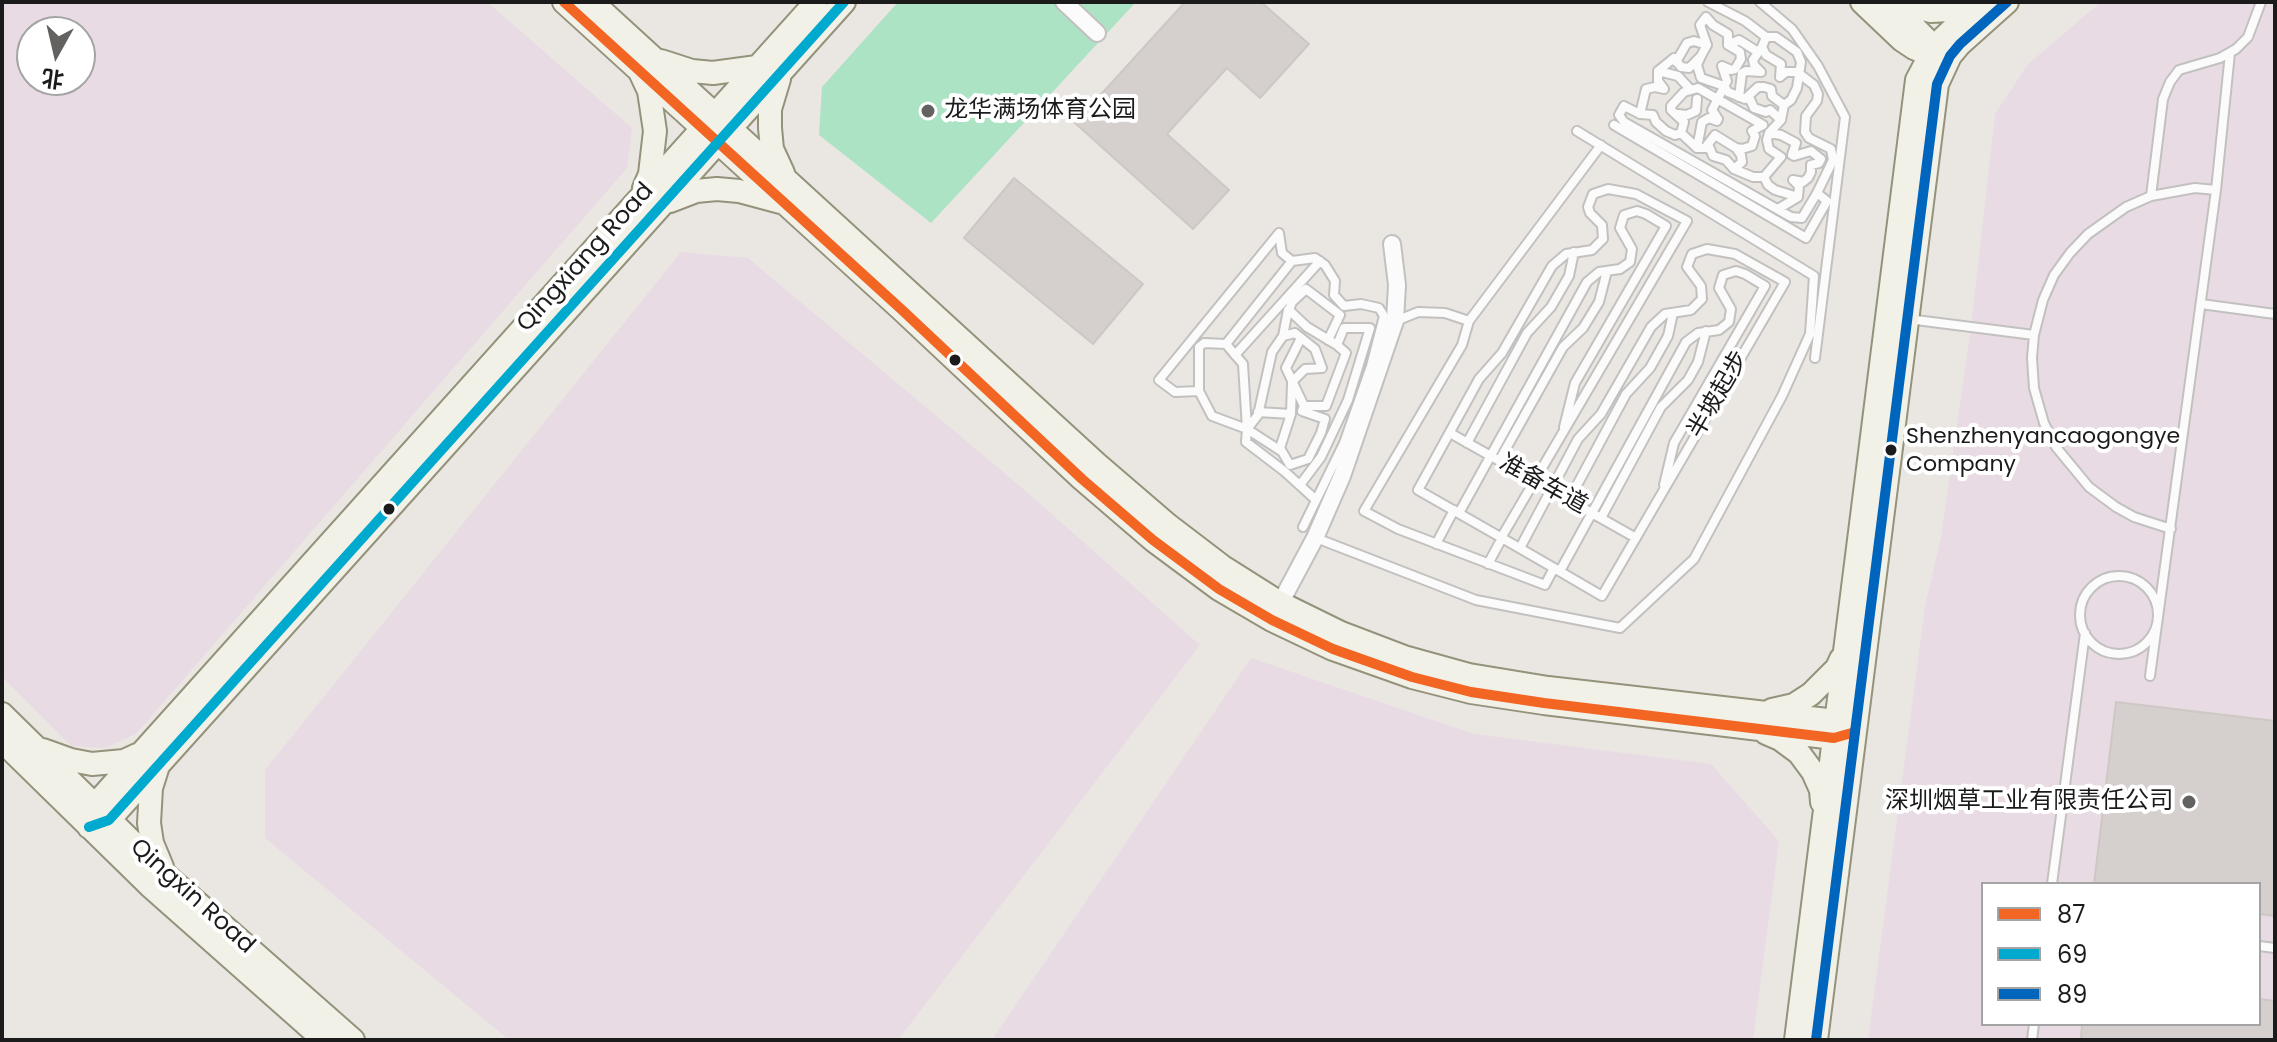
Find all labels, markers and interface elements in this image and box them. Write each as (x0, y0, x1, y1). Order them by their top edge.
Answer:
north arrow (16, 16, 96, 96)
text: 北 (40, 61, 66, 95)
place label: 龙华满场体育公园 (944, 97, 1136, 125)
marker: 龙华满场体育公园 (919, 102, 937, 120)
street label: Qingxiang Road (512, 178, 660, 338)
street label: 半坡起步 (1683, 346, 1755, 444)
unlabelled marker (947, 352, 963, 368)
place label: Shenzhenyancaogongye Company (1906, 424, 2180, 476)
marker: Shenzhenyancaogongye Company (1883, 442, 1899, 458)
street label: 准备车道 (1494, 449, 1592, 521)
unlabelled marker (381, 501, 397, 517)
place label: 深圳烟草工业有限责任公司 (1885, 788, 2173, 816)
marker: 深圳烟草工业有限责任公司 (2180, 793, 2198, 811)
street label: Qingxin Road (124, 833, 260, 961)
legend (1981, 882, 2261, 1026)
text: 87 (2057, 898, 2085, 931)
text: 69 (2057, 938, 2087, 971)
text: 89 (2057, 978, 2087, 1011)

